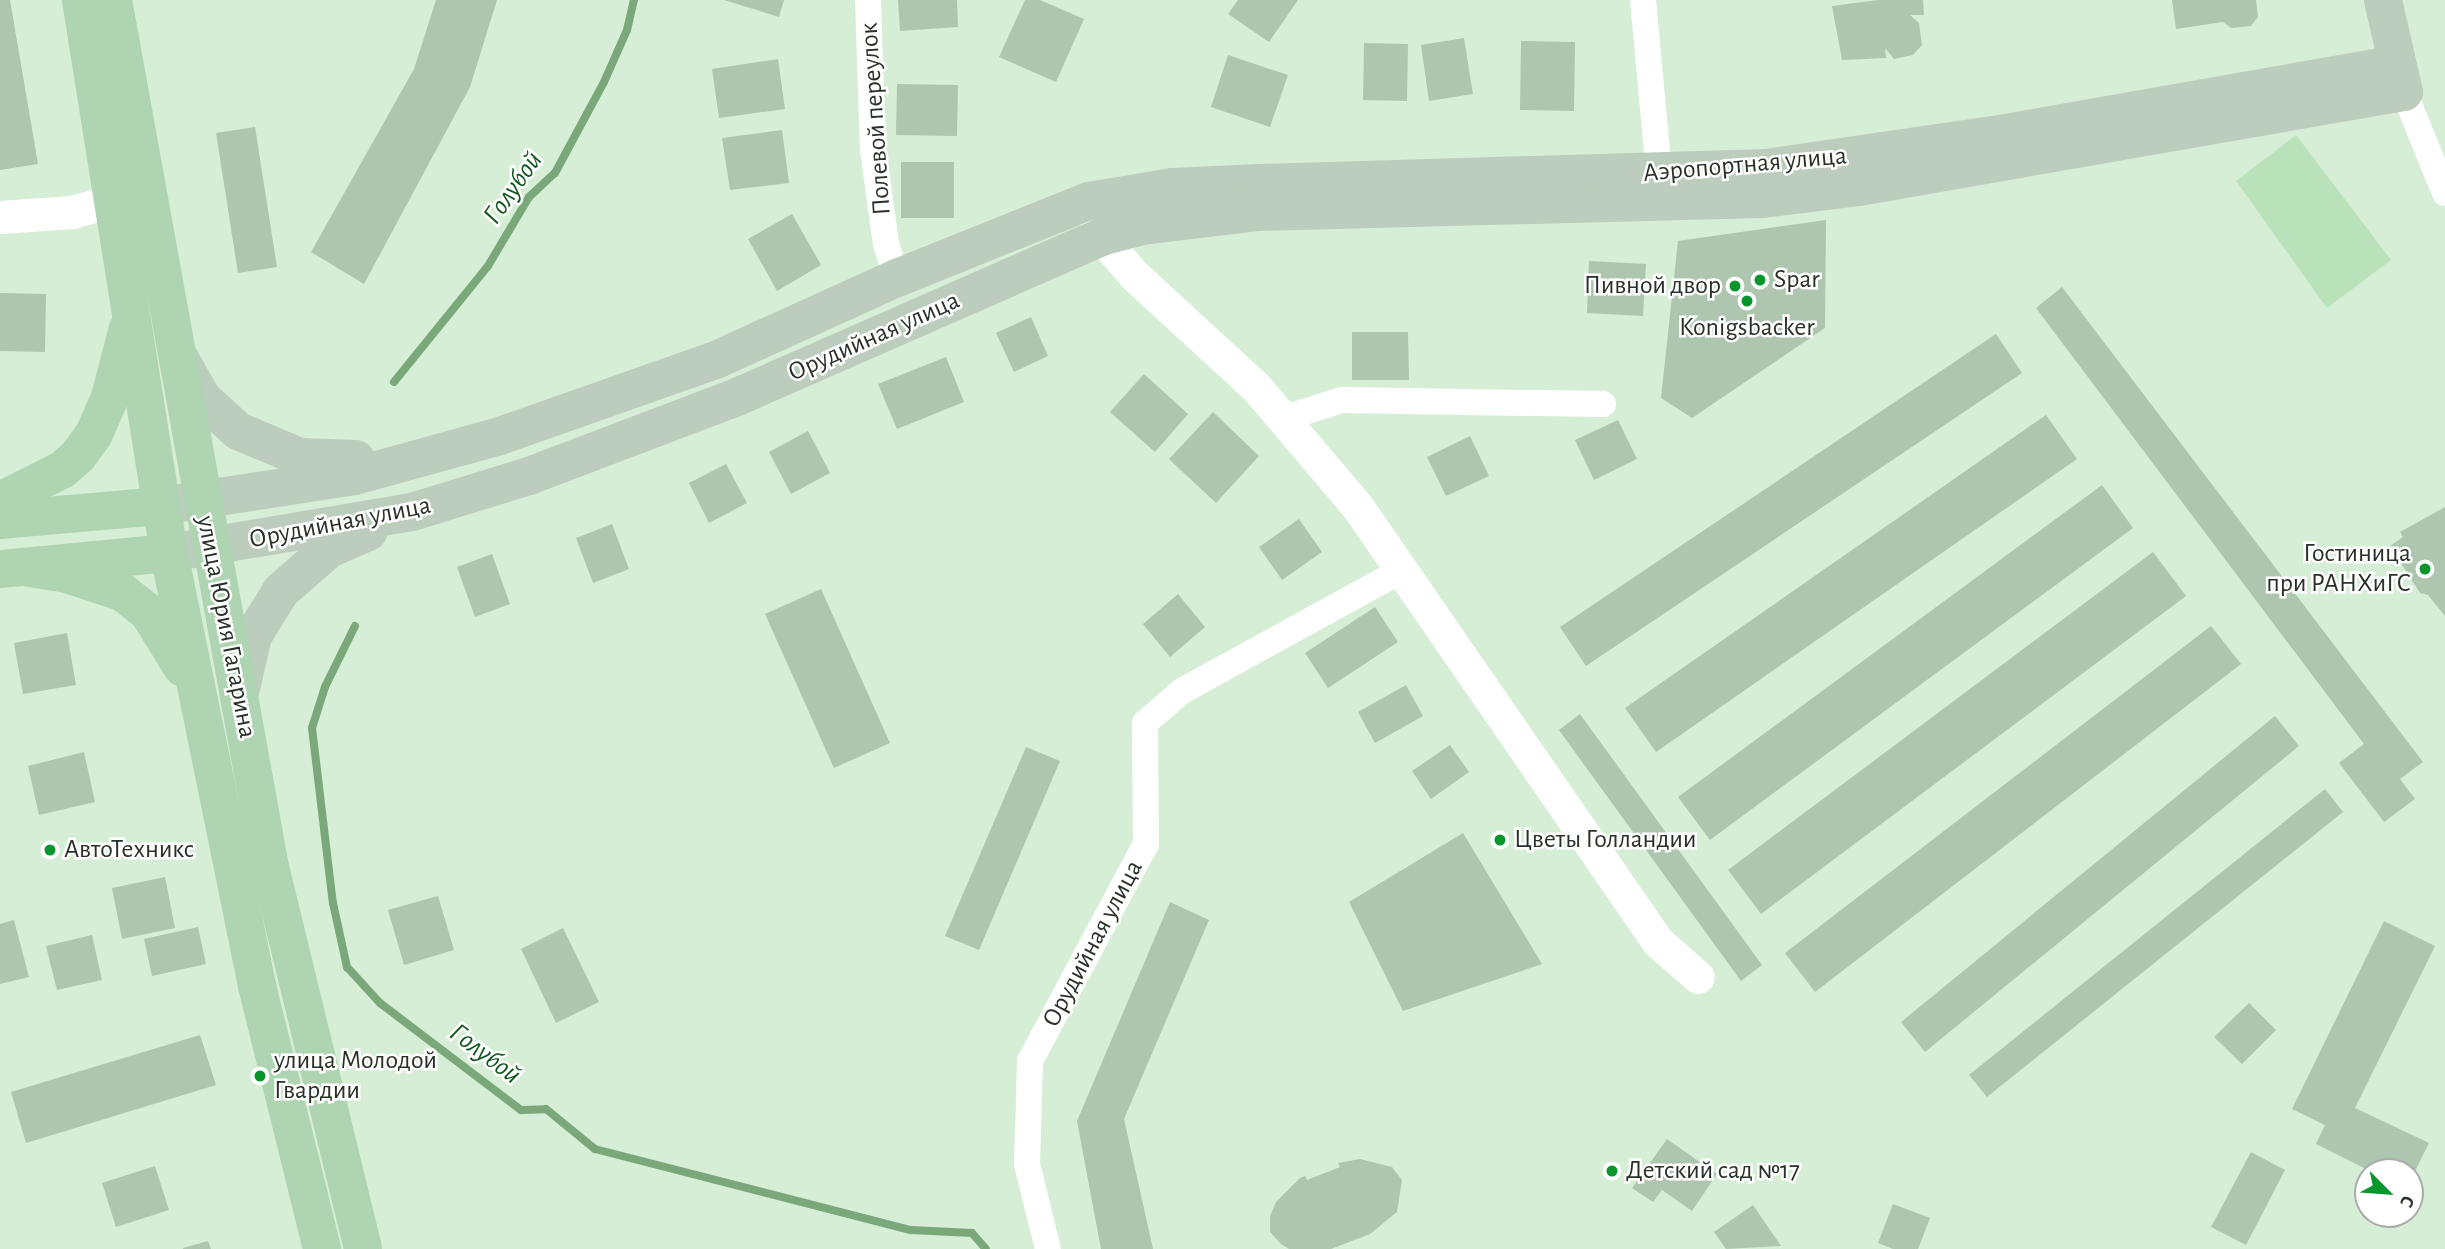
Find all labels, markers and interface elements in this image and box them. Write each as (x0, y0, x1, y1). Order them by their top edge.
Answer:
street label: Полевой переулок (854, 22, 898, 216)
street label: Аэропортная улица (1642, 141, 1848, 189)
water label: Голубой (476, 145, 550, 231)
place label: Spar (1774, 264, 1820, 296)
place label: Пивной двор (1584, 270, 1721, 302)
marker: Spar (1752, 272, 1768, 288)
marker: Пивной двор (1727, 278, 1743, 294)
street label: Орудийная улица (783, 285, 965, 389)
marker: Konigsbacker (1739, 293, 1755, 309)
place label: Konigsbacker (1679, 312, 1815, 344)
street label: Орудийная улица (246, 490, 434, 556)
street label: улица Юрия Гагарина (189, 513, 263, 741)
place label: Гостиница при РАНХиГС (2266, 538, 2411, 600)
marker: Гостиница при РАНХиГС (2417, 561, 2433, 577)
place label: Цветы Голландии (1514, 824, 1697, 856)
marker: Цветы Голландии (1492, 832, 1508, 848)
place label: АвтоТехникс (64, 834, 194, 866)
marker: АвтоТехникс (42, 842, 58, 858)
street label: Орудийная улица (1036, 855, 1150, 1033)
water label: Голубой (443, 1016, 527, 1092)
place label: улица Молодой Гвардии (274, 1045, 437, 1106)
marker: улица Молодой Гвардии (252, 1068, 268, 1084)
place label: Детский сад №17 (1626, 1155, 1800, 1187)
north arrow (2354, 1158, 2424, 1228)
marker: Детский сад №17 (1604, 1163, 1620, 1179)
text: С (2396, 1192, 2418, 1210)

